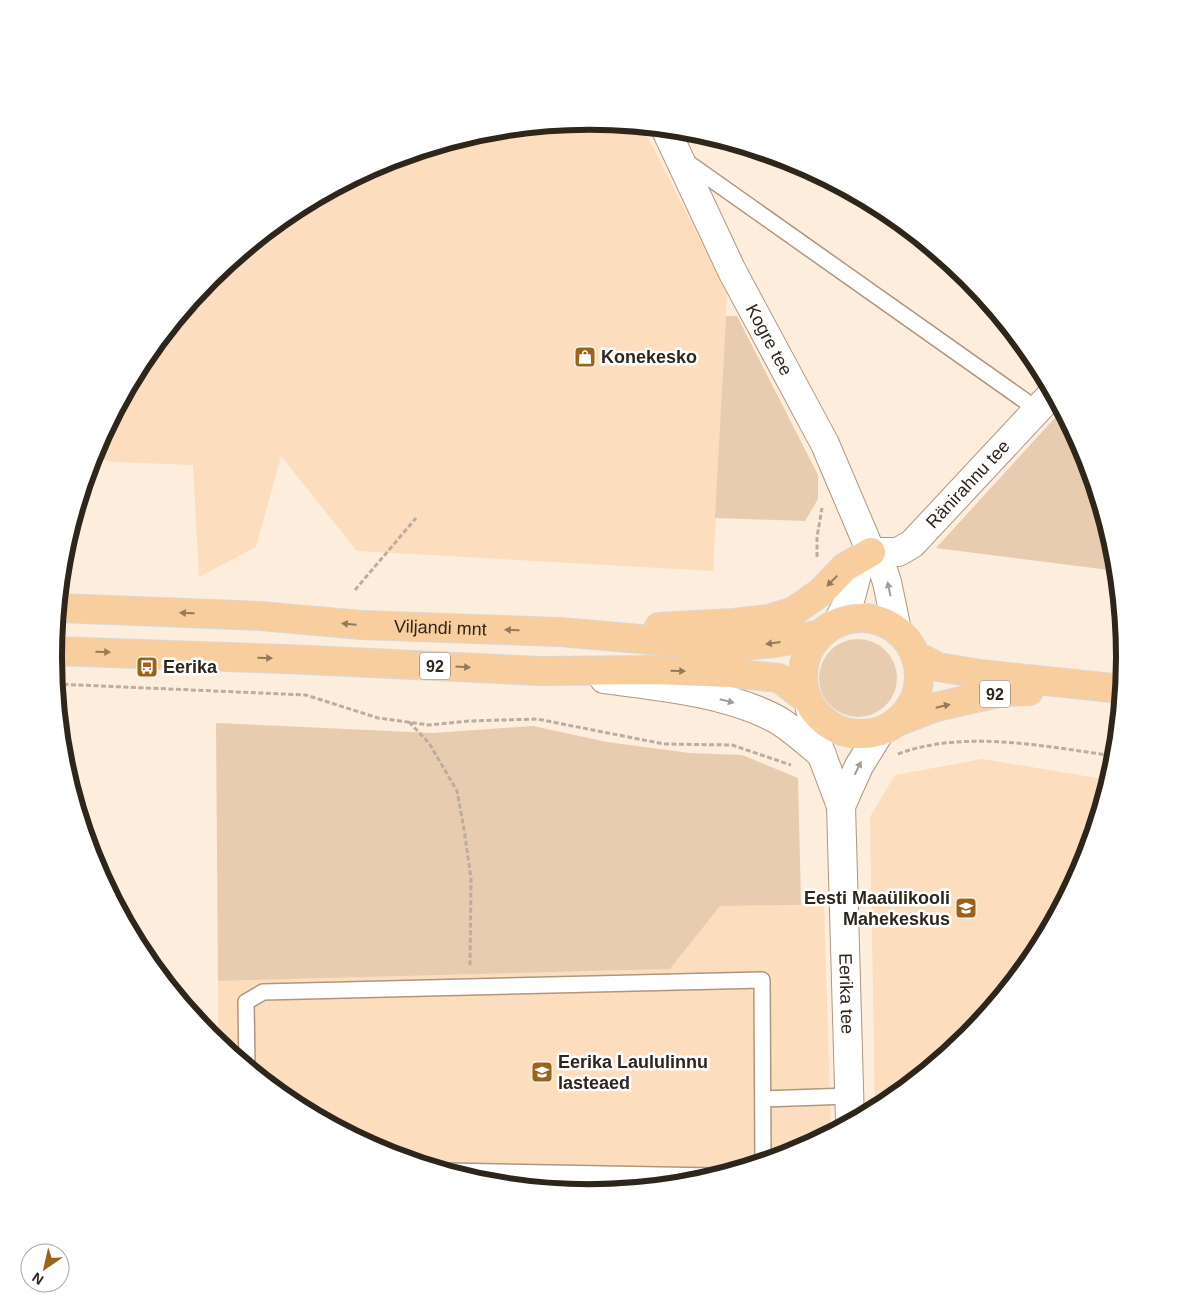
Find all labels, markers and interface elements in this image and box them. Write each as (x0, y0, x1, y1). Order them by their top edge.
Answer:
street label: Kogre tee (742, 301, 796, 379)
shop icon: Konekesko (573, 345, 597, 369)
place label: Konekesko (601, 347, 697, 367)
street label: Ränirahnu tee (922, 436, 1014, 532)
one-way arrow (826, 575, 838, 587)
one-way arrow (884, 581, 892, 597)
one-way arrow (179, 609, 195, 617)
street label: Viljandi mnt (394, 616, 487, 639)
one-way arrow (341, 619, 357, 627)
one-way arrow (503, 626, 519, 634)
one-way arrow (765, 639, 781, 647)
one-way arrow (95, 648, 111, 656)
road number: 92 (420, 652, 450, 679)
one-way arrow (258, 654, 274, 662)
bus stop icon: Eerika (135, 655, 159, 679)
place label: Eerika (163, 657, 218, 677)
one-way arrow (455, 664, 471, 672)
one-way arrow (670, 667, 686, 675)
road number: 92 (980, 681, 1010, 708)
one-way arrow (719, 697, 734, 705)
one-way arrow (935, 702, 950, 710)
one-way arrow (854, 761, 862, 775)
place label: Eesti Maaülikooli Mahekeskus (804, 888, 950, 929)
school or university icon: Eesti Maaülikooli Mahekeskus (954, 896, 978, 920)
street label: Eerika tee (835, 953, 857, 1034)
place label: Eerika Laululinnu lasteaed (558, 1052, 708, 1093)
school or university icon: Eerika Laululinnu lasteaed (530, 1060, 554, 1084)
north arrow (20, 1243, 70, 1293)
text: N (29, 1269, 46, 1288)

